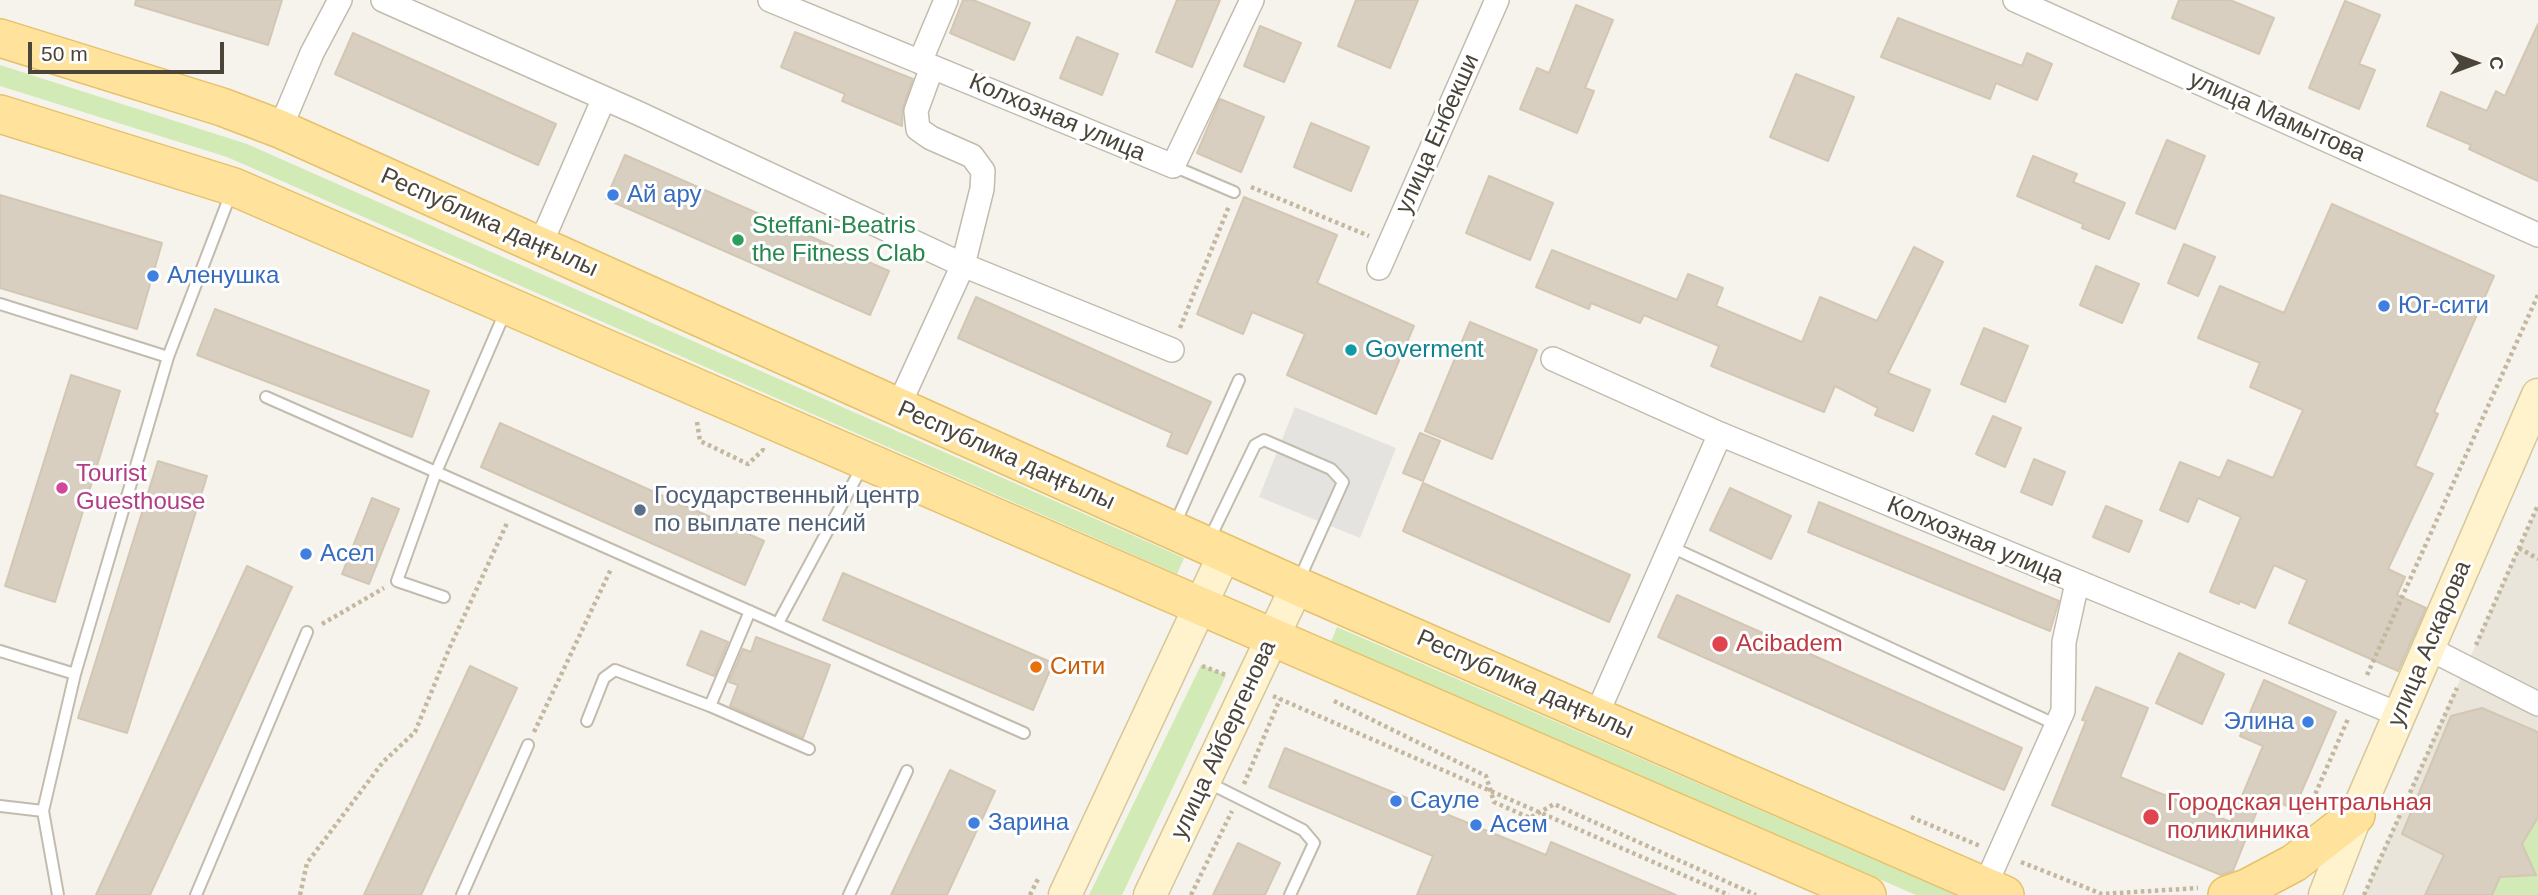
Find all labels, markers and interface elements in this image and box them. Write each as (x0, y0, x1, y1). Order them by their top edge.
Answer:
scale bar (32, 28, 228, 72)
north arrow (2440, 28, 2510, 98)
text: 50 m (41, 42, 88, 65)
street label: улица Енбекши (1390, 50, 1486, 218)
text: С (2486, 56, 2507, 70)
street label: улица Мамытова (2184, 65, 2370, 169)
street label: Колхозная улица (964, 68, 1150, 168)
street label: Республика даңғылы (376, 162, 602, 284)
place label: Ай ару (627, 181, 702, 209)
marker: Ай ару (605, 187, 621, 203)
place label: Steffani-Beatris the Fitness Clab (752, 212, 925, 268)
marker: Steffani-Beatris the Fitness Clab (730, 232, 746, 248)
place label: Аленушка (167, 262, 279, 290)
marker: Аленушка (145, 268, 161, 284)
place label: Юг-сити (2398, 292, 2489, 320)
marker: Юг-сити (2376, 298, 2392, 314)
place label: Goverment (1365, 336, 1484, 364)
marker: Goverment (1343, 342, 1359, 358)
street label: Республика даңғылы (893, 395, 1119, 517)
place label: Tourist Guesthouse (76, 460, 205, 516)
marker: Tourist Guesthouse (54, 480, 70, 496)
place label: Государственный центр по выплате пенсий (654, 482, 920, 538)
street label: Колхозная улица (1882, 491, 2068, 591)
marker: Государственный центр по выплате пенсий (632, 502, 648, 518)
place label: Асел (320, 540, 375, 568)
marker: Асел (298, 546, 314, 562)
street label: улица Аскарова (2382, 557, 2478, 731)
street label: Республика даңғылы (1412, 624, 1638, 746)
place label: Acibadem (1736, 630, 1843, 658)
marker: Acibadem (1710, 634, 1730, 654)
street label: улица Айбергенова (1165, 636, 1283, 844)
place label: Сити (1050, 653, 1105, 681)
marker: Сити (1028, 659, 1044, 675)
place label: Элина (2224, 708, 2294, 736)
marker: Элина (2300, 714, 2316, 730)
place label: Сауле (1410, 787, 1480, 815)
place label: Городская центральная поликлиника (2167, 789, 2432, 845)
marker: Сауле (1388, 793, 1404, 809)
marker: Городская центральная поликлиника (2141, 807, 2161, 827)
place label: Зарина (988, 809, 1069, 837)
place label: Асем (1490, 811, 1548, 839)
marker: Зарина (966, 815, 982, 831)
marker: Асем (1468, 817, 1484, 833)

